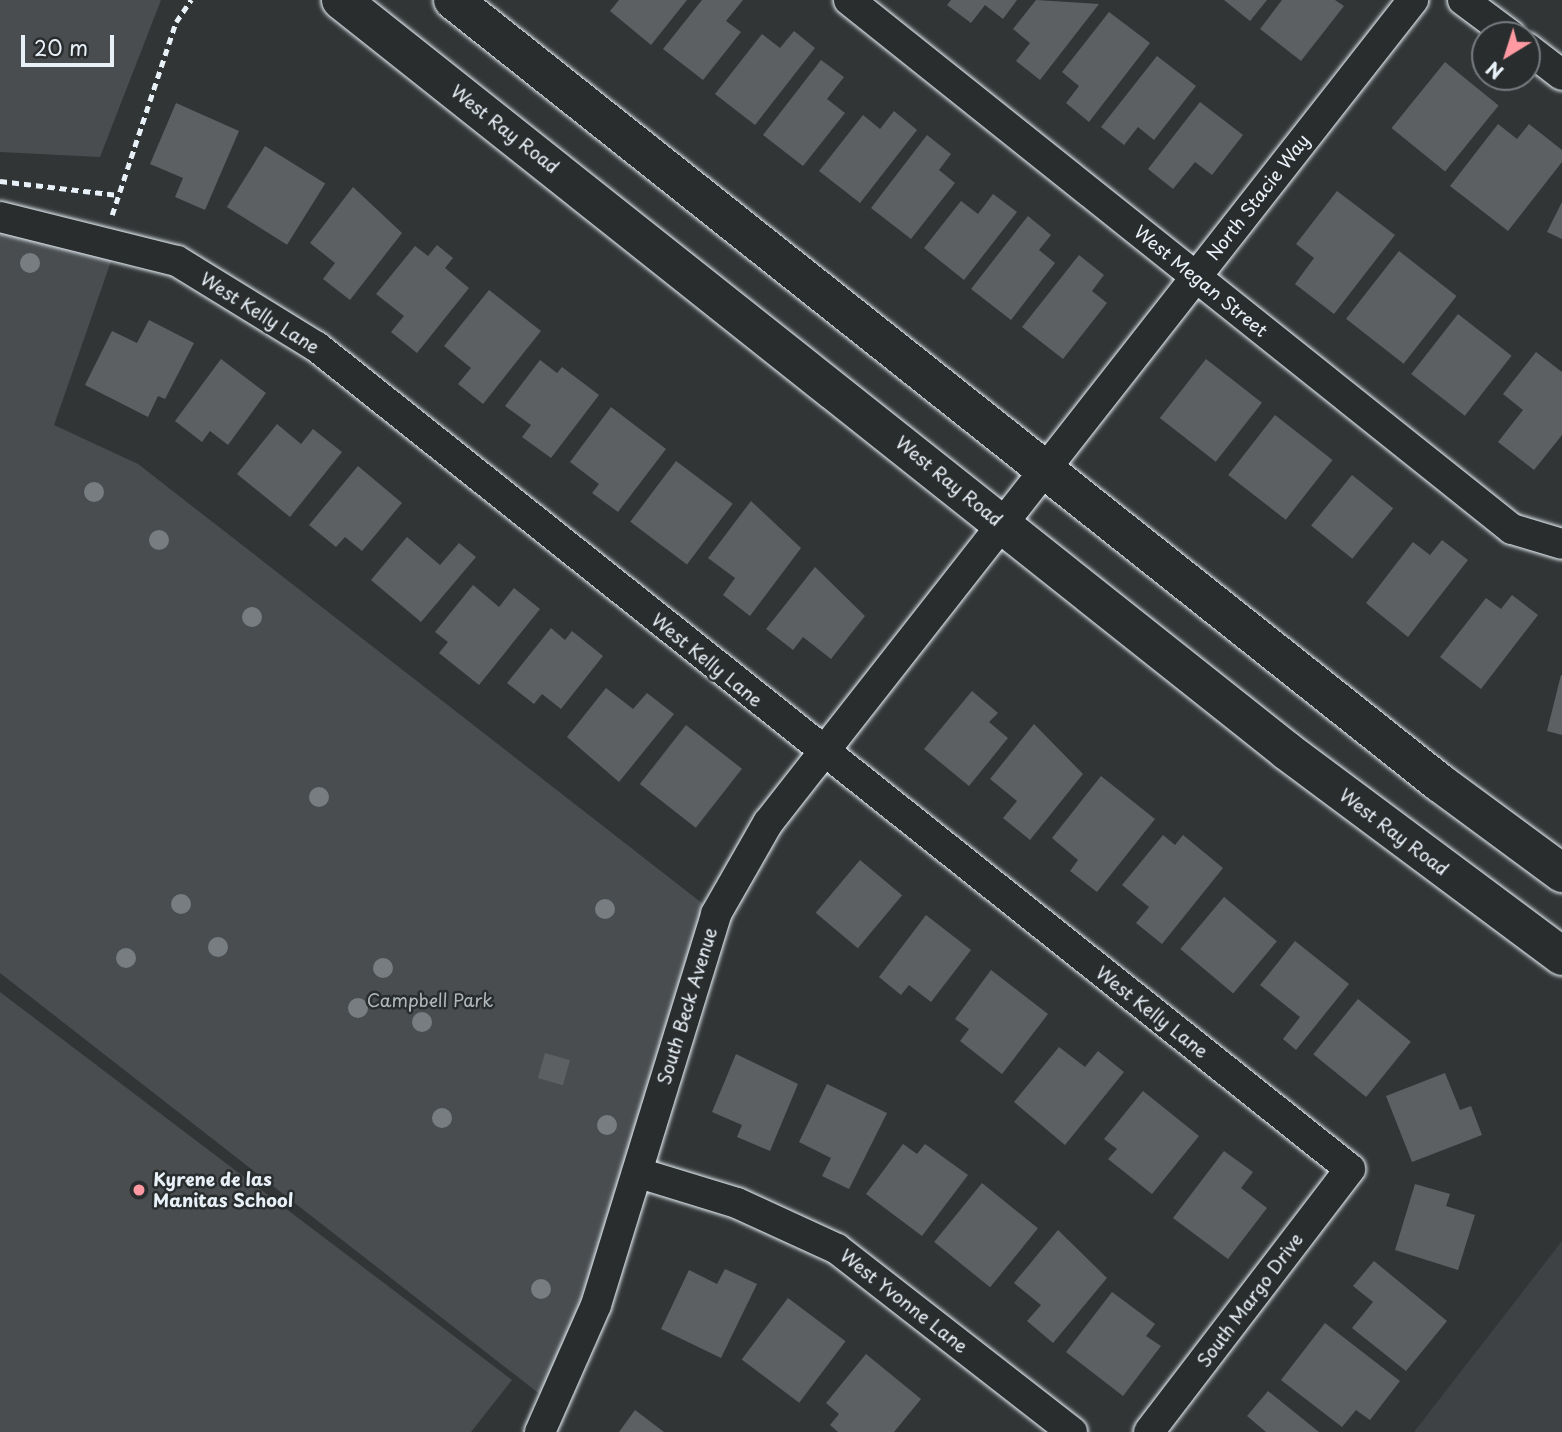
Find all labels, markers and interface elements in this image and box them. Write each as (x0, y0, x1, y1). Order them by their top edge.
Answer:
scale bar (24, 21, 117, 65)
north arrow (1471, 21, 1541, 91)
text: 20 m (34, 31, 88, 63)
text: N (1480, 55, 1509, 87)
street label: West Ray Road (447, 80, 563, 178)
street label: North Stacie Way (1202, 129, 1314, 265)
street label: West Megan Street (1130, 221, 1272, 341)
street label: West Kelly Lane (196, 267, 324, 359)
street label: West Ray Road (891, 431, 1007, 531)
street label: West Kelly Lane (647, 608, 767, 712)
street label: West Ray Road (1335, 784, 1453, 880)
street label: South Beck Avenue (653, 924, 721, 1088)
street label: West Kelly Lane (1091, 961, 1213, 1063)
park label: Campbell Park (366, 989, 494, 1011)
place label: Kyrene de las Manitas School (153, 1169, 293, 1212)
marker: Kyrene de las Manitas School (131, 1182, 147, 1198)
street label: South Margo Drive (1192, 1228, 1308, 1372)
street label: West Yvonne Lane (836, 1244, 972, 1358)

